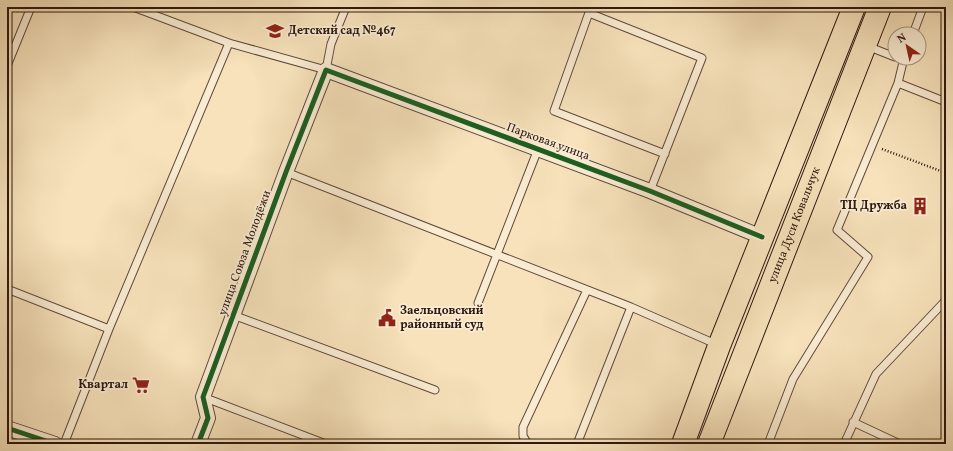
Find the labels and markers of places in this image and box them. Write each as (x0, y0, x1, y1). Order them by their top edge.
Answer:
school or university icon: Детский сад №467 (265, 21, 285, 41)
place label: Детский сад №467 (288, 23, 396, 39)
building icon: ТЦ Дружба (910, 196, 930, 216)
place label: ТЦ Дружба (840, 198, 907, 214)
place label: Заельцовский районный суд (400, 303, 484, 333)
public building icon: Заельцовский районный суд (377, 308, 397, 328)
supermarket icon: Квартал (131, 375, 151, 395)
place label: Квартал (78, 377, 128, 393)

